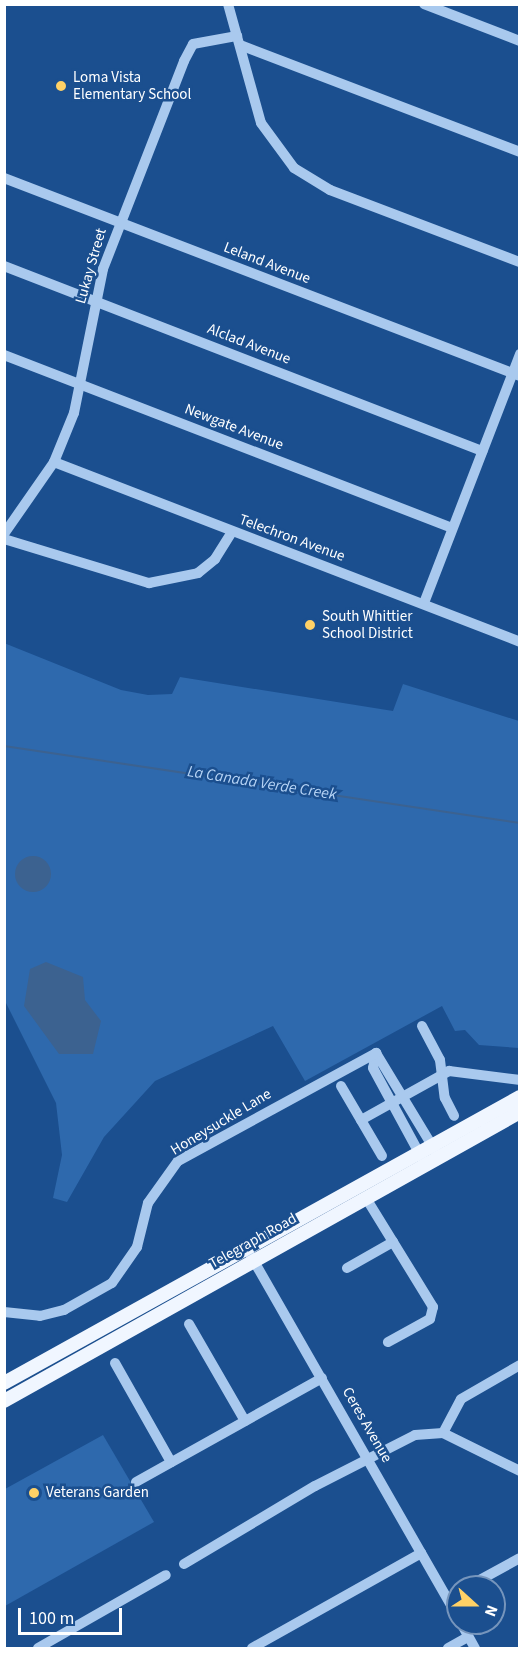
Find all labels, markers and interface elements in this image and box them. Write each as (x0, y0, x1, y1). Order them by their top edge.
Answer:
place label: Loma Vista Elementary School (73, 68, 191, 103)
marker: Loma Vista Elementary School (54, 79, 68, 93)
street label: Lukay Street (72, 226, 110, 306)
street label: Leland Avenue (221, 238, 313, 288)
street label: Alclad Avenue (205, 320, 293, 368)
street label: Newgate Avenue (182, 400, 286, 454)
street label: Telechron Avenue (237, 510, 347, 566)
place label: South Whittier School District (322, 607, 413, 642)
marker: South Whittier School District (303, 618, 317, 632)
water label: La Canada Verde Creek (186, 762, 338, 804)
street label: Honeysuckle Lane (167, 1085, 275, 1159)
street label: Telegraph Road (206, 1210, 300, 1272)
street label: Ceres Avenue (338, 1384, 396, 1466)
place label: Veterans Garden (46, 1484, 149, 1502)
marker: Veterans Garden (27, 1486, 41, 1500)
north arrow (446, 1575, 506, 1635)
scale bar (21, 1596, 124, 1634)
text: N (479, 1602, 503, 1620)
text: 100 m (29, 1606, 74, 1631)

